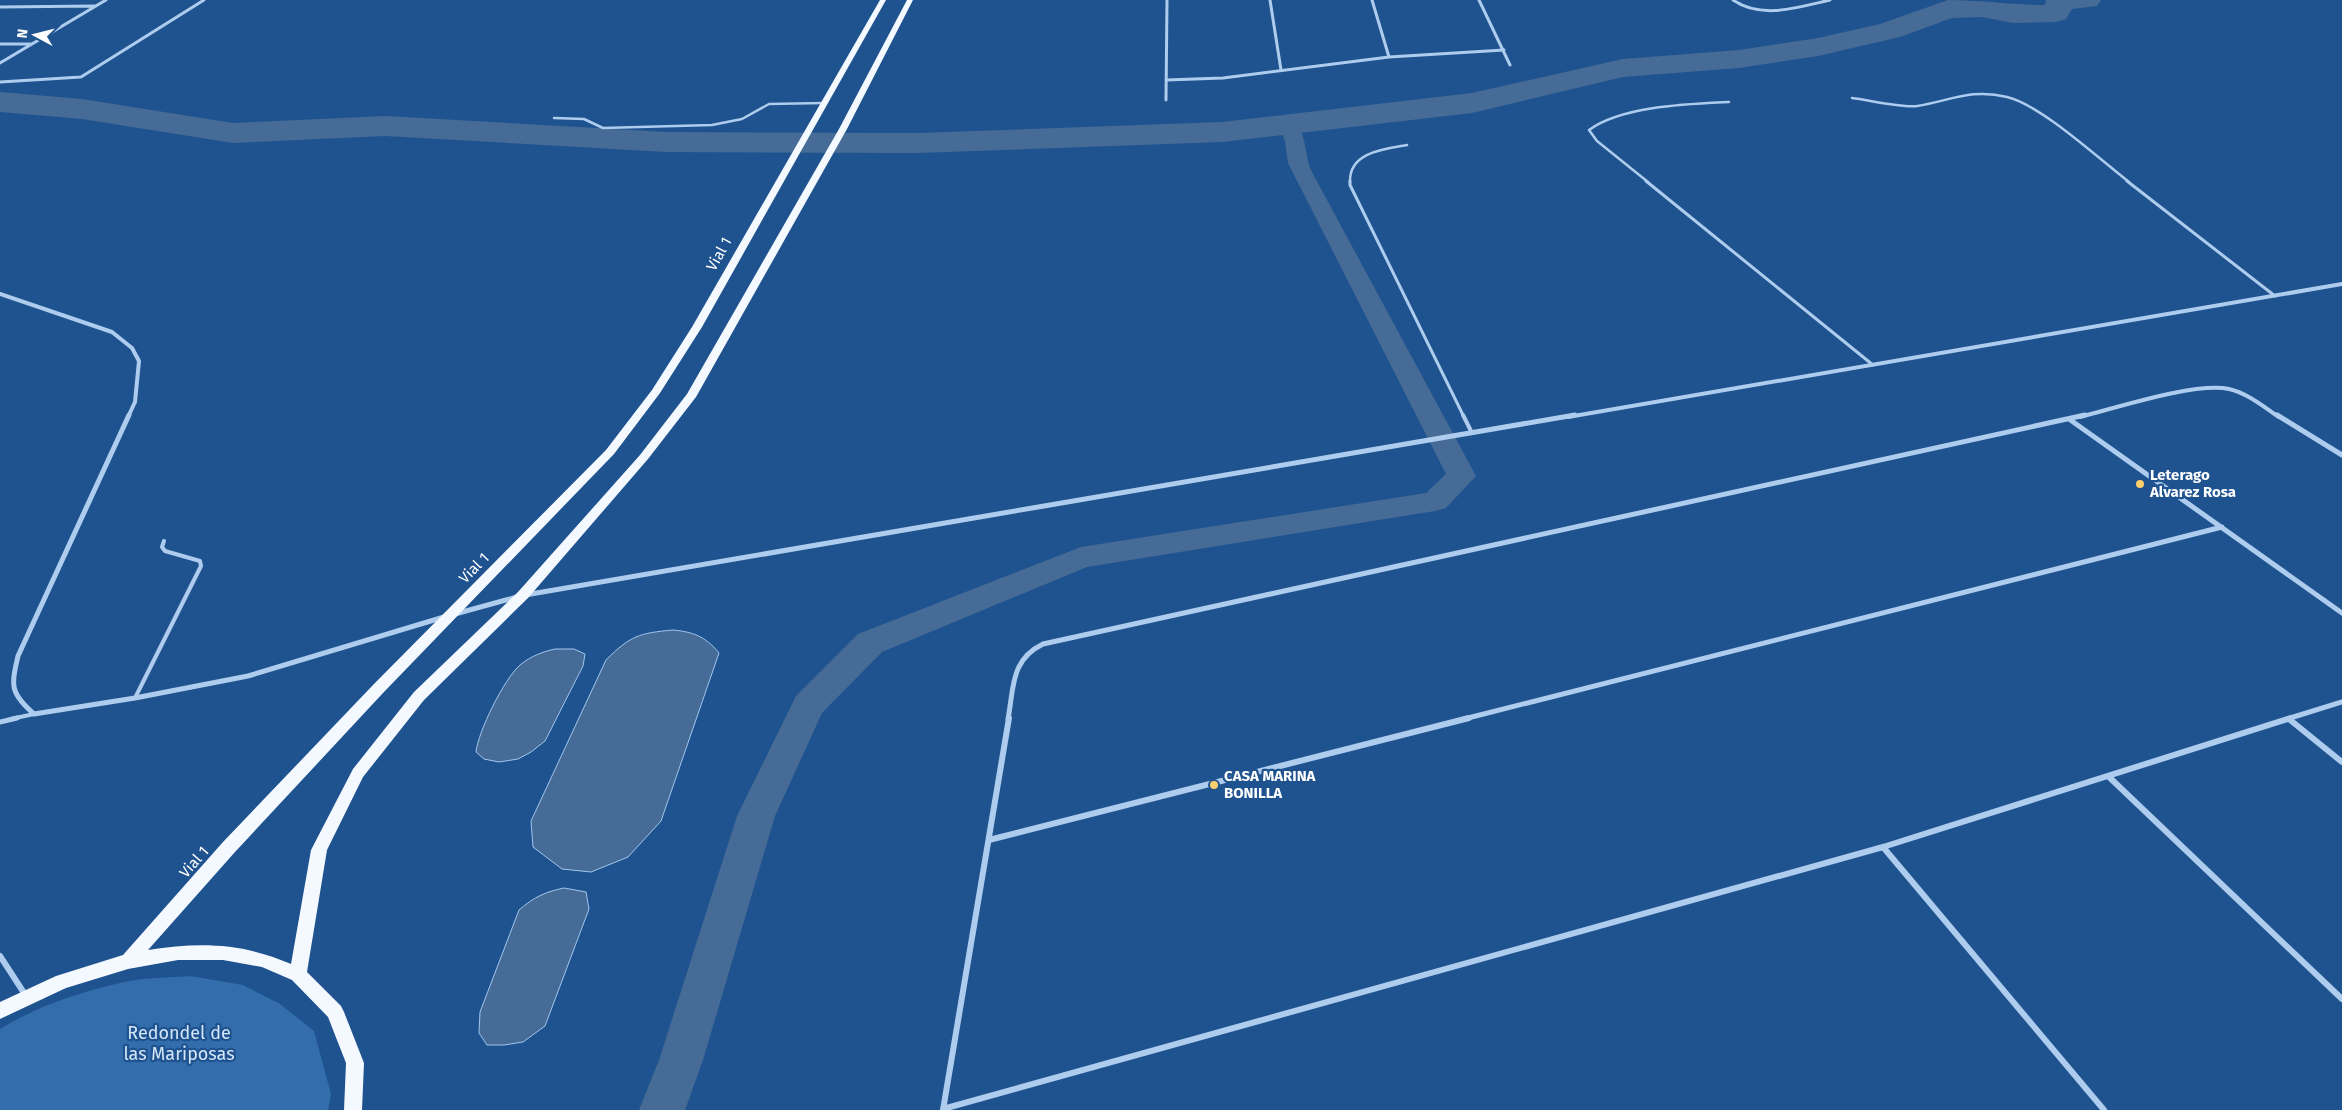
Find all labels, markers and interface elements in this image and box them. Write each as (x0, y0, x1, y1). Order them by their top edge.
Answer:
north arrow (10, 10, 60, 60)
text: N (14, 28, 32, 39)
street label: Vial 1 (703, 234, 735, 274)
place label: Leterago Alvarez Rosa (2149, 466, 2236, 501)
marker: Leterago Alvarez Rosa (2134, 478, 2146, 490)
street label: Vial 1 (455, 549, 493, 587)
place label: CASA MARINA BONILLA (1224, 767, 1317, 802)
marker: CASA MARINA BONILLA (1208, 779, 1220, 791)
street label: Vial 1 (176, 843, 212, 881)
park label: Redondel de las Mariposas (123, 1022, 235, 1065)

